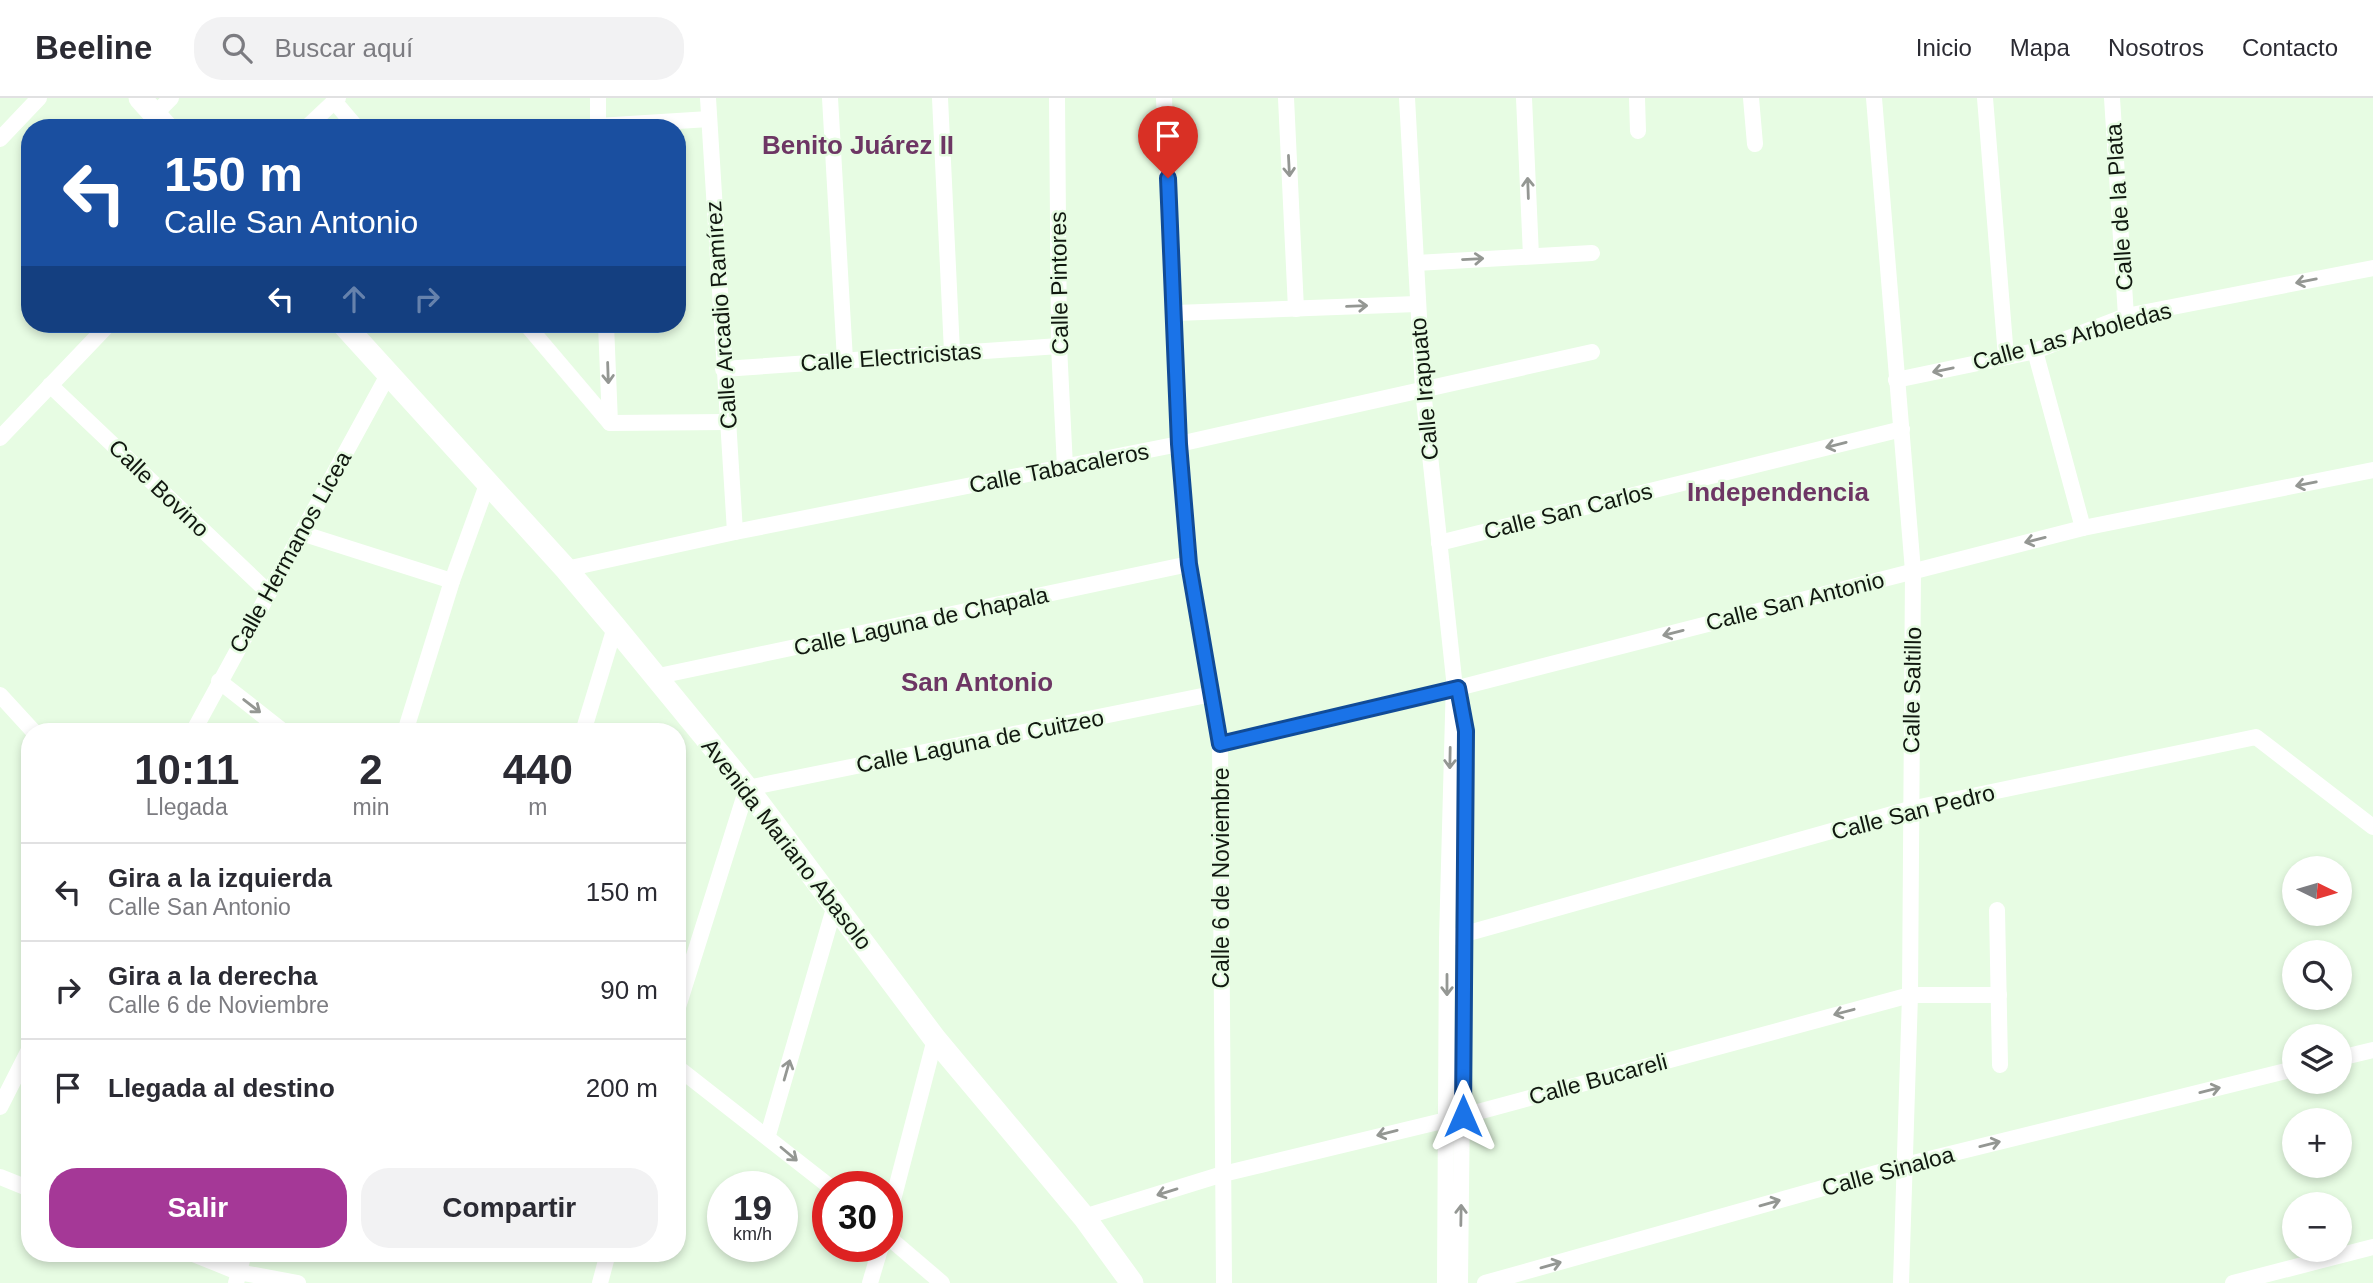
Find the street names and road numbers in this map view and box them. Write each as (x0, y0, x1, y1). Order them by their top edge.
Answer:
street label: Calle de la Plata (2100, 122, 2138, 291)
street label: Calle Arcadio Ramírez (700, 200, 742, 430)
street label: Calle Pintores (1045, 211, 1073, 355)
street label: Calle Las Arboledas (1970, 297, 2174, 375)
street label: Calle Irapuato (1405, 317, 1443, 461)
street label: Calle Electricistas (800, 338, 982, 376)
street label: Calle Bovino (104, 434, 214, 542)
street label: Calle Tabacaleros (967, 438, 1151, 498)
street label: Calle Hermanos Licea (224, 447, 356, 657)
street label: Calle San Carlos (1481, 478, 1655, 544)
street label: Calle San Antonio (1703, 566, 1887, 636)
street label: Calle Laguna de Chapala (791, 581, 1051, 661)
street label: Calle Saltillo (1898, 627, 1926, 753)
street label: Calle Laguna de Cuitzeo (854, 704, 1106, 778)
street label: Avenida Mariano Abasolo (697, 733, 877, 955)
street label: Calle 6 de Noviembre (1208, 767, 1234, 989)
street label: Calle San Pedro (1829, 779, 1997, 845)
street label: Calle Bucareli (1526, 1048, 1670, 1110)
street label: Calle Sinaloa (1819, 1141, 1957, 1201)

